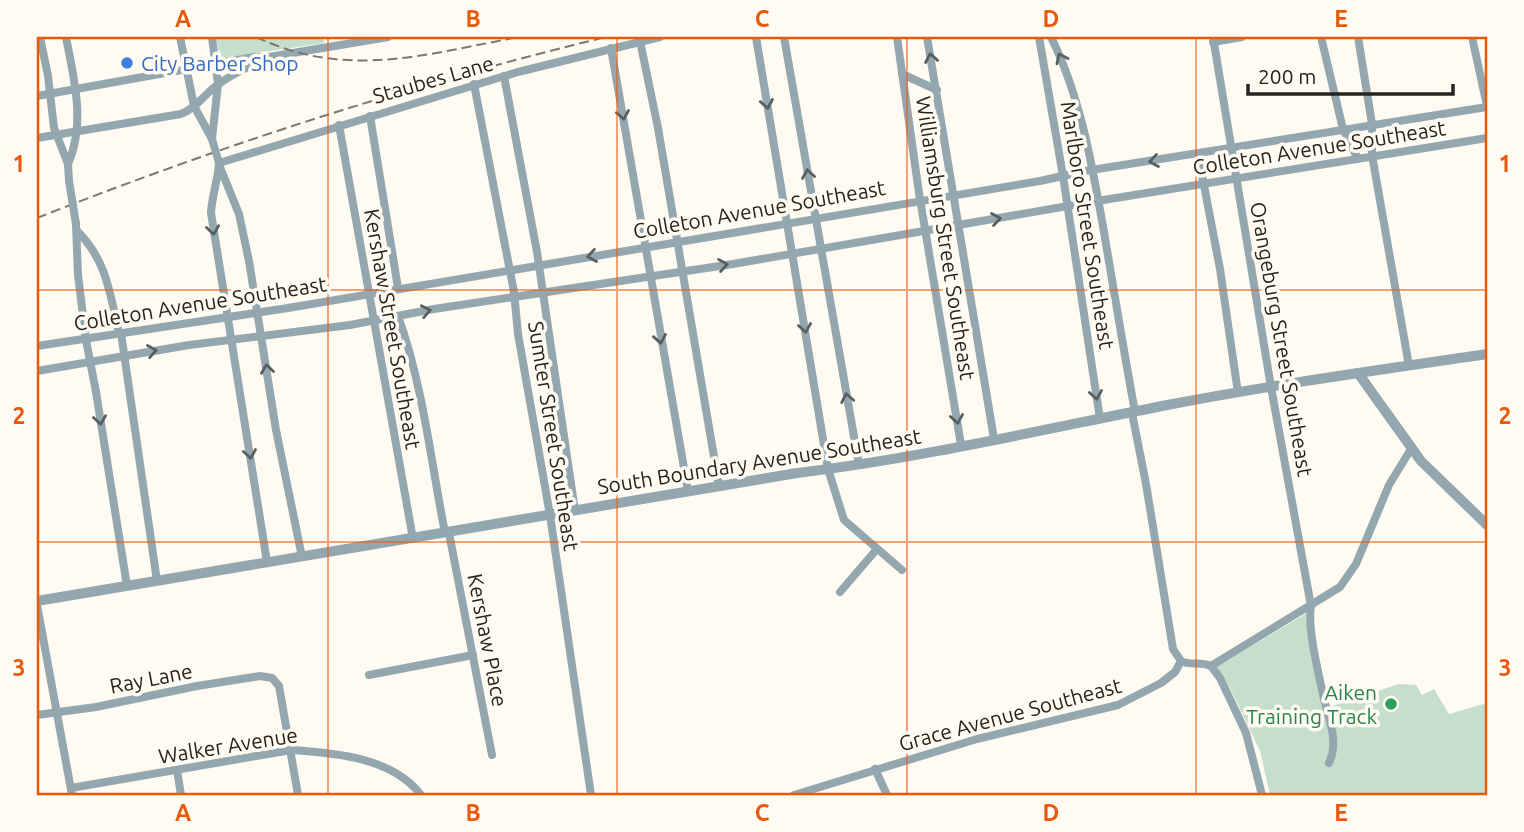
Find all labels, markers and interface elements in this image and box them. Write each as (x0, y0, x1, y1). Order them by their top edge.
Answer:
text: A (175, 6, 191, 31)
text: B (465, 6, 481, 31)
text: C (755, 6, 770, 31)
text: D (1043, 6, 1059, 31)
text: E (1334, 6, 1348, 31)
street label: Staubes Lane (370, 50, 496, 108)
place label: City Barber Shop (141, 51, 298, 75)
one-way arrow (924, 52, 939, 64)
scale bar (1248, 52, 1452, 96)
one-way arrow (1055, 53, 1069, 65)
marker: City Barber Shop (119, 55, 135, 71)
text: 200 m (1258, 64, 1316, 88)
street label: Williamsburg Street Southeast (912, 94, 980, 382)
one-way arrow (759, 98, 774, 110)
street label: Marlboro Street Southeast (1057, 99, 1119, 351)
one-way arrow (615, 109, 630, 121)
street label: Colleton Avenue Southeast (1191, 115, 1447, 179)
text: 1 (13, 151, 25, 176)
text: 1 (1499, 151, 1511, 176)
one-way arrow (1148, 153, 1160, 168)
one-way arrow (801, 168, 816, 180)
street label: Colleton Avenue Southeast (631, 175, 887, 243)
street label: Orangeburg Street Southeast (1246, 200, 1318, 478)
street label: Kershaw Street Southeast (360, 207, 426, 451)
one-way arrow (990, 212, 1002, 227)
one-way arrow (206, 224, 221, 236)
one-way arrow (586, 248, 598, 263)
one-way arrow (717, 258, 729, 273)
street label: Colleton Avenue Southeast (72, 271, 328, 335)
one-way arrow (420, 304, 432, 319)
street label: Sumter Street Southeast (524, 319, 584, 553)
one-way arrow (797, 322, 812, 334)
one-way arrow (652, 333, 667, 345)
one-way arrow (146, 345, 158, 360)
one-way arrow (260, 363, 275, 375)
one-way arrow (1088, 389, 1103, 400)
one-way arrow (840, 392, 855, 404)
text: 2 (13, 403, 25, 428)
text: 2 (1499, 403, 1511, 428)
one-way arrow (949, 413, 964, 425)
one-way arrow (92, 415, 107, 426)
street label: South Boundary Avenue Southeast (596, 424, 922, 498)
one-way arrow (242, 449, 257, 460)
street label: Kershaw Place (463, 571, 513, 709)
text: 3 (13, 655, 25, 680)
text: 3 (1499, 655, 1511, 680)
street label: Ray Lane (108, 658, 194, 698)
street label: Grace Avenue Southeast (896, 673, 1124, 755)
place label: Aiken Training Track (1246, 680, 1377, 728)
marker: Aiken Training Track (1383, 696, 1399, 712)
street label: Walker Avenue (157, 722, 299, 768)
text: A (175, 800, 191, 825)
text: B (465, 800, 481, 825)
text: C (755, 800, 770, 825)
text: D (1043, 800, 1059, 825)
text: E (1334, 800, 1348, 825)

